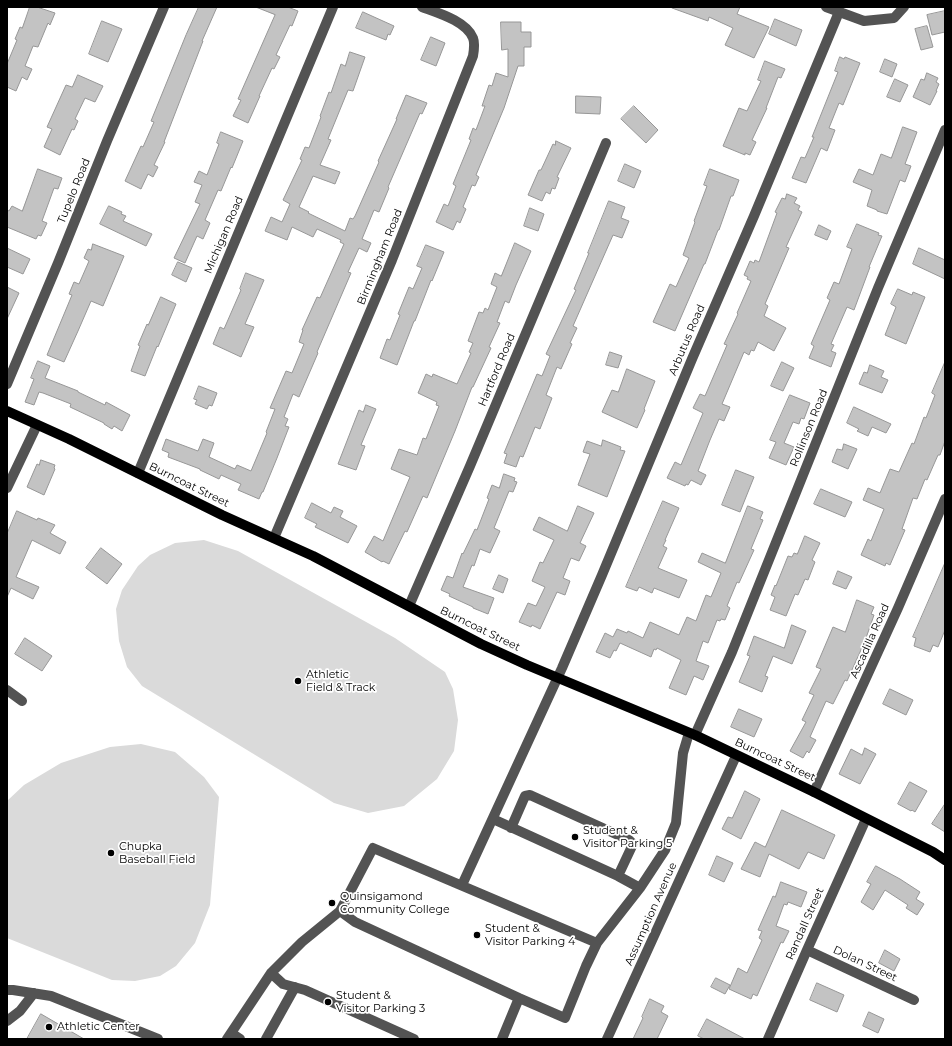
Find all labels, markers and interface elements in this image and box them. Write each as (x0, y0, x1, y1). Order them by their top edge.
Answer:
street label: Tupelo Road (55, 156, 93, 226)
street label: Michigan Road (202, 194, 246, 276)
street label: Birmingham Road (355, 207, 405, 307)
street label: Arbutus Road (666, 302, 708, 378)
street label: Hartford Road (476, 331, 518, 409)
street label: Rollinson Road (787, 387, 831, 469)
street label: Burncoat Street (147, 460, 231, 510)
street label: Ascadilla Road (848, 602, 892, 680)
street label: Burncoat Street (438, 604, 522, 654)
place label: Athletic Field & Track (306, 668, 375, 694)
marker: Athletic Field & Track (293, 676, 303, 686)
street label: Burncoat Street (733, 736, 817, 784)
place label: Student & Visitor Parking 5 (583, 824, 672, 850)
marker: Student & Visitor Parking 5 (570, 832, 580, 842)
place label: Chupka Baseball Field (119, 840, 195, 866)
marker: Chupka Baseball Field (106, 848, 116, 858)
street label: Assumption Avenue (622, 861, 680, 967)
street label: Randall Street (783, 886, 827, 962)
place label: Quinsigamond Community College (340, 890, 450, 916)
marker: Quinsigamond Community College (327, 898, 337, 908)
place label: Student & Visitor Parking 4 (485, 922, 575, 948)
marker: Student & Visitor Parking 4 (472, 930, 482, 940)
street label: Dolan Street (831, 943, 899, 985)
place label: Student & Visitor Parking 3 (336, 989, 425, 1015)
marker: Student & Visitor Parking 3 (323, 997, 333, 1007)
place label: Athletic Center (57, 1020, 140, 1034)
marker: Athletic Center (44, 1022, 54, 1032)

